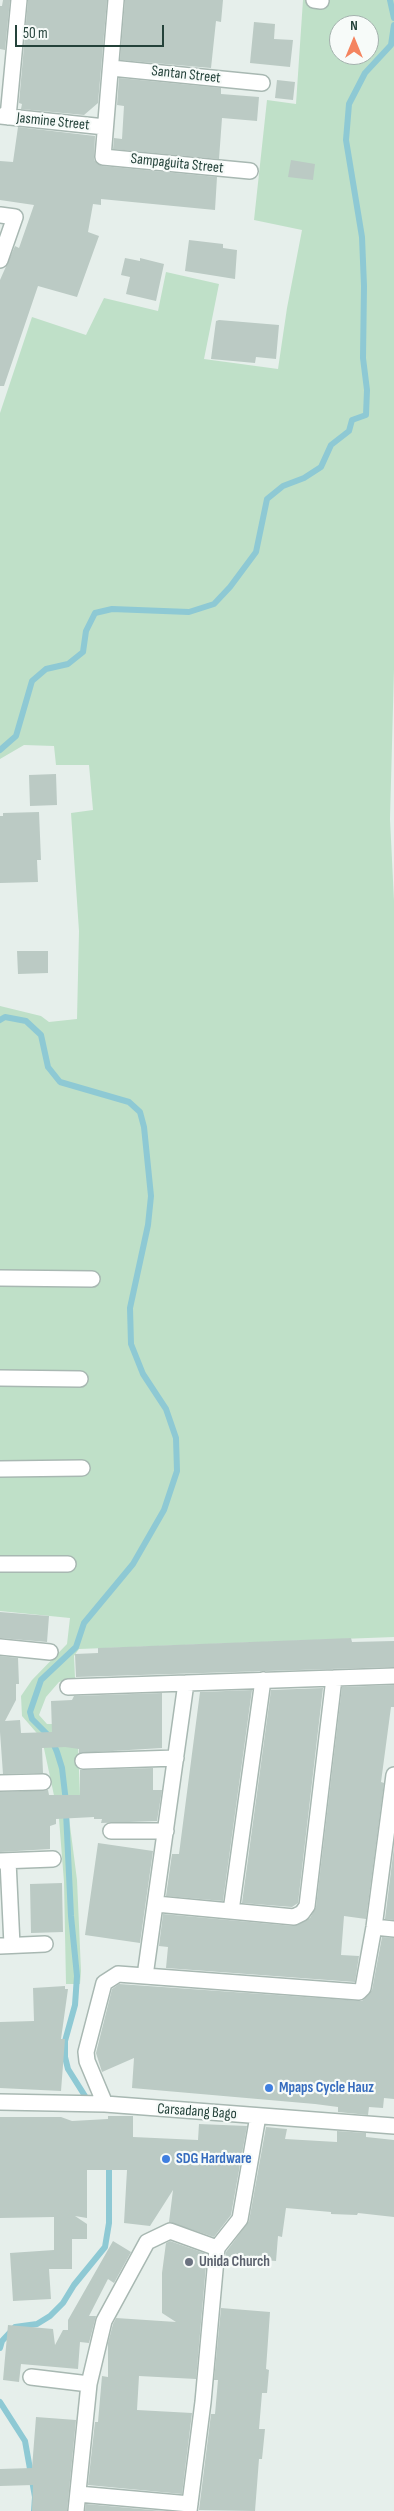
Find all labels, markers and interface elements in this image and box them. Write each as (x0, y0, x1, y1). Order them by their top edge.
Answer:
scale bar (18, 15, 166, 47)
north arrow (329, 15, 379, 65)
text: N (350, 17, 358, 34)
text: 50 m (23, 24, 48, 43)
street label: Santan Street (151, 62, 221, 88)
street label: Jasmine Street (16, 109, 90, 135)
street label: Sampaguita Street (130, 150, 224, 178)
place label: Mpaps Cycle Hauz (279, 2079, 374, 2097)
marker: Mpaps Cycle Hauz (263, 2082, 275, 2094)
street label: Carsadang Bago (157, 2100, 237, 2124)
place label: SDG Hardware (176, 2150, 252, 2168)
marker: SDG Hardware (160, 2153, 172, 2165)
place label: Unida Church (199, 2253, 270, 2271)
marker: Unida Church (183, 2256, 195, 2268)

